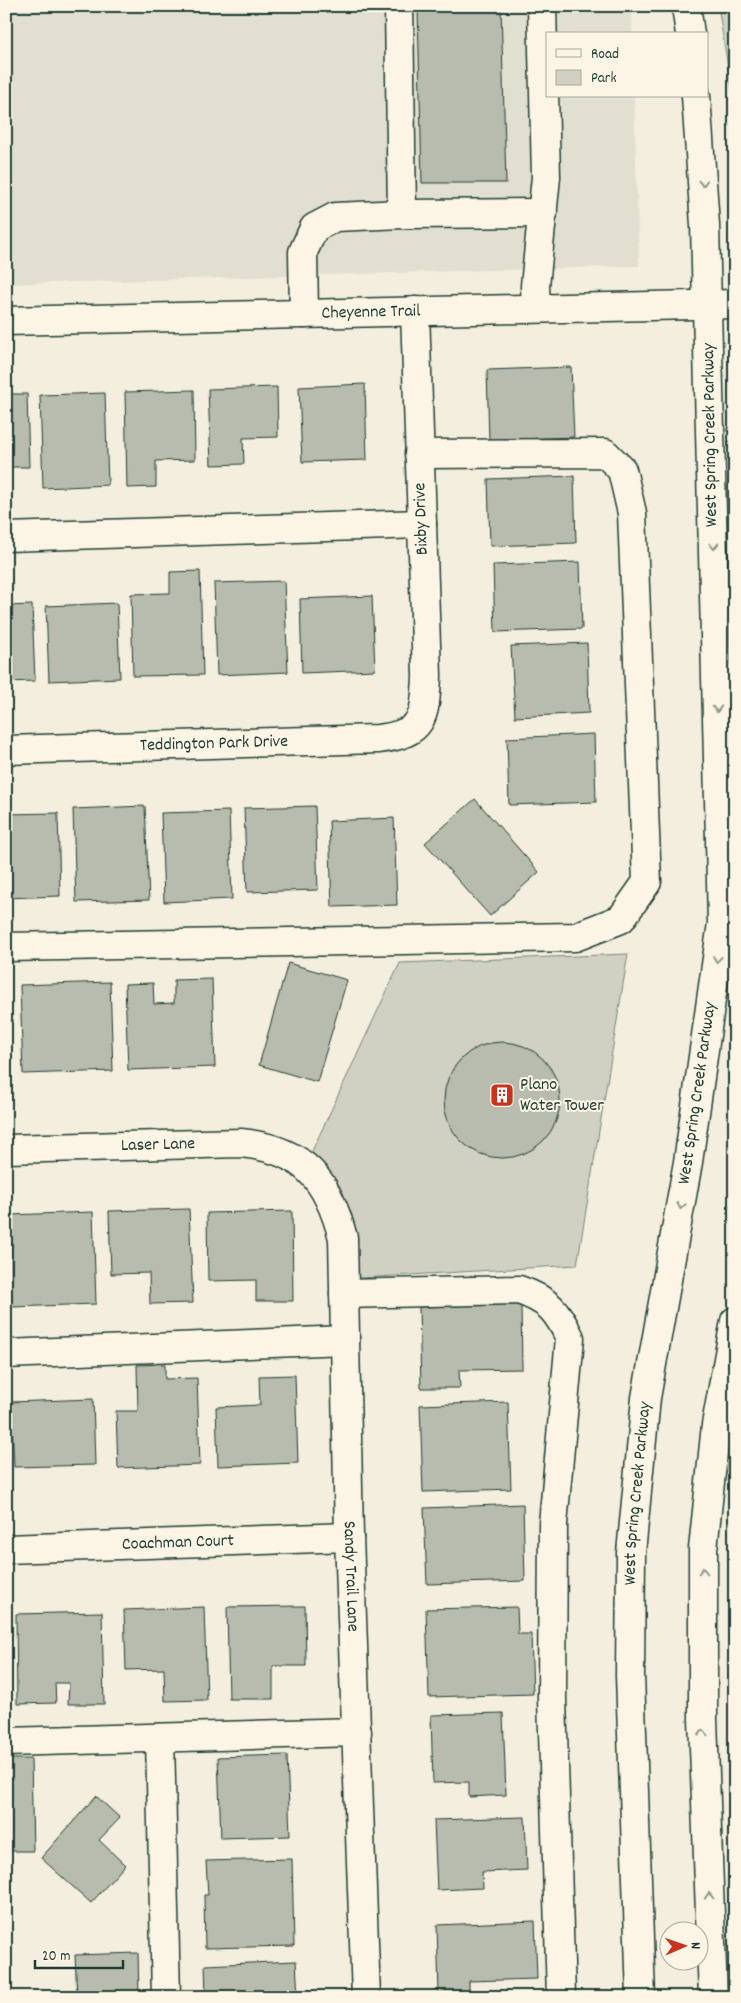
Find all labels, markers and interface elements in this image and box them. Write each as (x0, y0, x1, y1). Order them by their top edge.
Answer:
legend (546, 32, 708, 98)
text: Road (591, 44, 619, 66)
text: Park (591, 68, 617, 90)
one-way arrow (697, 179, 708, 187)
street label: Cheyenne Trail (321, 299, 421, 326)
street label: West Spring Creek Parkway (697, 342, 725, 527)
street label: Bixby Drive (408, 482, 436, 556)
one-way arrow (708, 543, 719, 551)
one-way arrow (712, 705, 723, 713)
street label: Teddington Park Drive (139, 729, 288, 759)
one-way arrow (712, 955, 723, 963)
street label: West Spring Creek Parkway (672, 1000, 723, 1187)
place label: Plano Water Tower (520, 1073, 604, 1119)
building icon: Plano Water Tower (489, 1082, 515, 1108)
street label: Laser Lane (121, 1132, 195, 1159)
one-way arrow (677, 1202, 687, 1210)
street label: West Spring Creek Parkway (618, 1400, 658, 1585)
street label: Sandy Trail Lane (336, 1521, 365, 1632)
street label: Coachman Court (121, 1529, 235, 1557)
one-way arrow (698, 1566, 708, 1574)
one-way arrow (698, 1729, 709, 1737)
one-way arrow (704, 1891, 715, 1899)
north arrow (658, 1920, 708, 1970)
scale bar (35, 1938, 122, 1970)
text: N (685, 1942, 705, 1950)
text: 20 m (42, 1946, 70, 1968)

